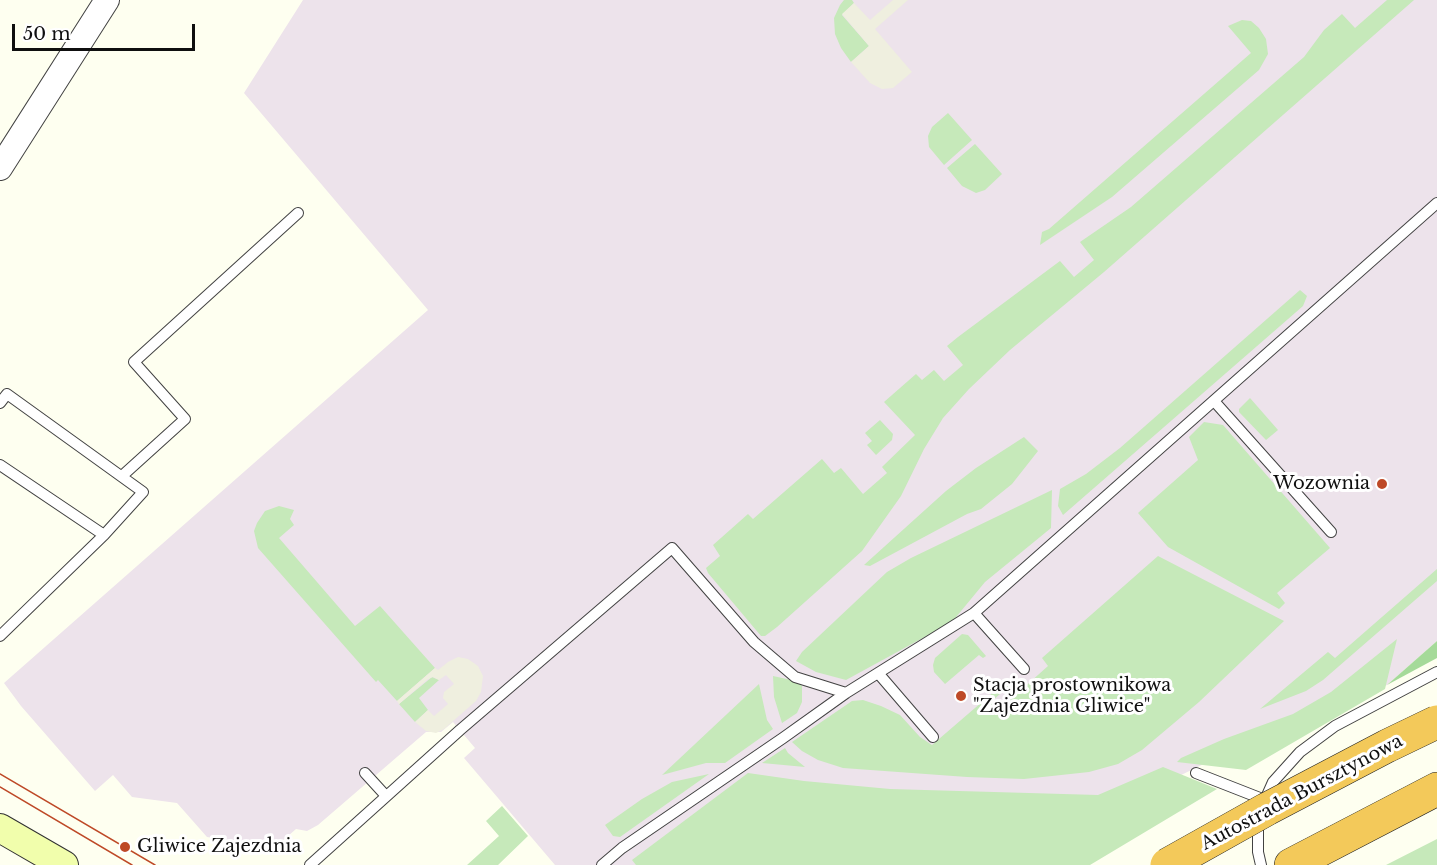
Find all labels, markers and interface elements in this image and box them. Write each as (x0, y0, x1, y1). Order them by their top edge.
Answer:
scale bar (15, 12, 198, 50)
text: 50 m (23, 23, 71, 45)
place label: Wozownia (1273, 473, 1370, 495)
marker: Wozownia (1375, 477, 1389, 491)
place label: Stacja prostownikowa "Zajezdnia Gliwice" (973, 675, 1171, 718)
marker: Stacja prostownikowa "Zajezdnia Gliwice" (954, 689, 968, 703)
street label: Autostrada Bursztynowa (1198, 731, 1406, 855)
place label: Gliwice Zajezdnia (137, 836, 301, 858)
marker: Gliwice Zajezdnia (118, 840, 132, 854)

